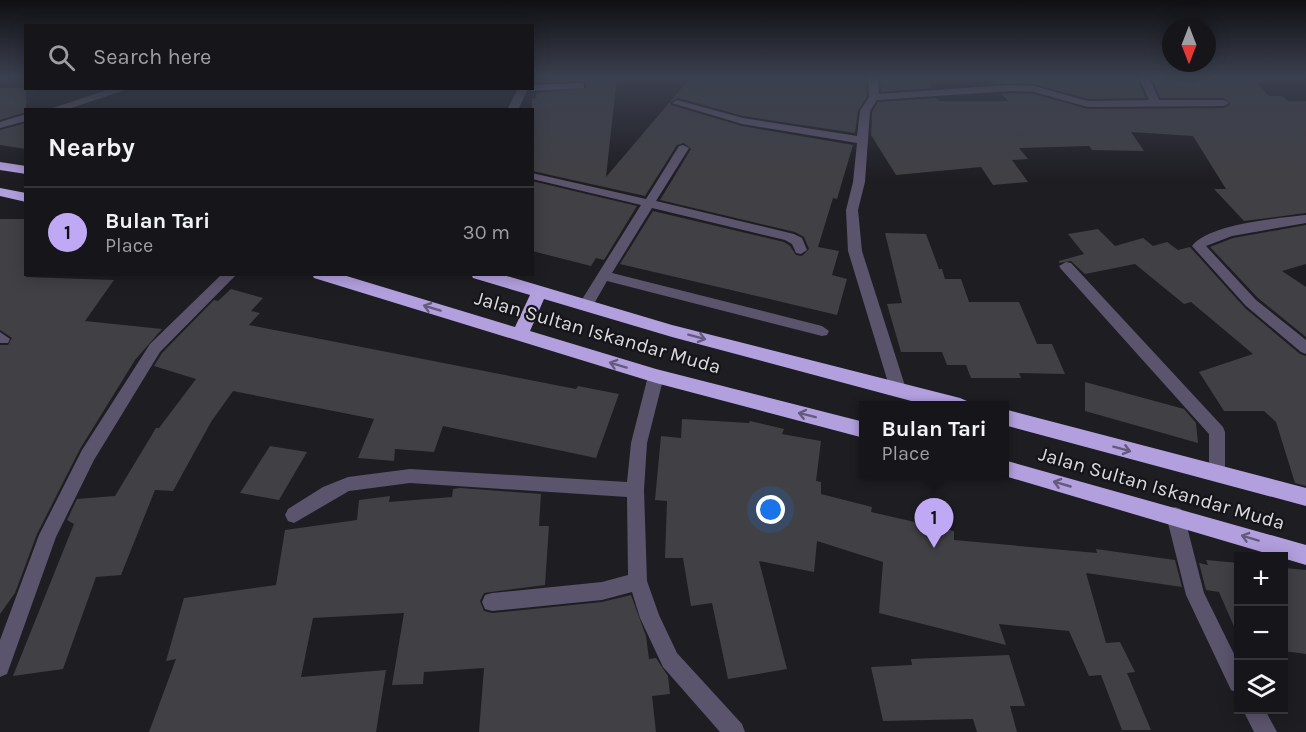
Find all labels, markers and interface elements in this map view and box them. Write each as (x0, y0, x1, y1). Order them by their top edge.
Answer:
north arrow (1162, 18, 1216, 72)
search box (24, 24, 534, 90)
icon: search (45, 41, 78, 74)
text: Search here (93, 44, 211, 70)
text: Nearby (48, 132, 135, 163)
text: Bulan Tari (105, 208, 210, 234)
text: 1 (64, 221, 71, 244)
text: 30 m (463, 221, 510, 244)
text: Place (105, 234, 153, 257)
street label: Jalan Sultan Iskandar Muda (472, 286, 724, 379)
one-way arrow (423, 302, 442, 313)
one-way arrow (687, 332, 706, 343)
one-way arrow (609, 359, 628, 370)
popup (859, 401, 1009, 479)
one-way arrow (798, 409, 817, 420)
text: Bulan Tari (881, 416, 987, 442)
text: Place (881, 442, 930, 465)
street label: Jalan Sultan Iskandar Muda (1036, 442, 1288, 535)
one-way arrow (1112, 444, 1131, 455)
one-way arrow (1053, 478, 1072, 489)
your location (756, 495, 785, 524)
pin: 1 (914, 498, 954, 548)
one-way arrow (1241, 532, 1260, 543)
map controls (1234, 552, 1288, 714)
button: + (1234, 552, 1288, 606)
button: − (1234, 606, 1288, 660)
button: layers (1234, 660, 1288, 714)

